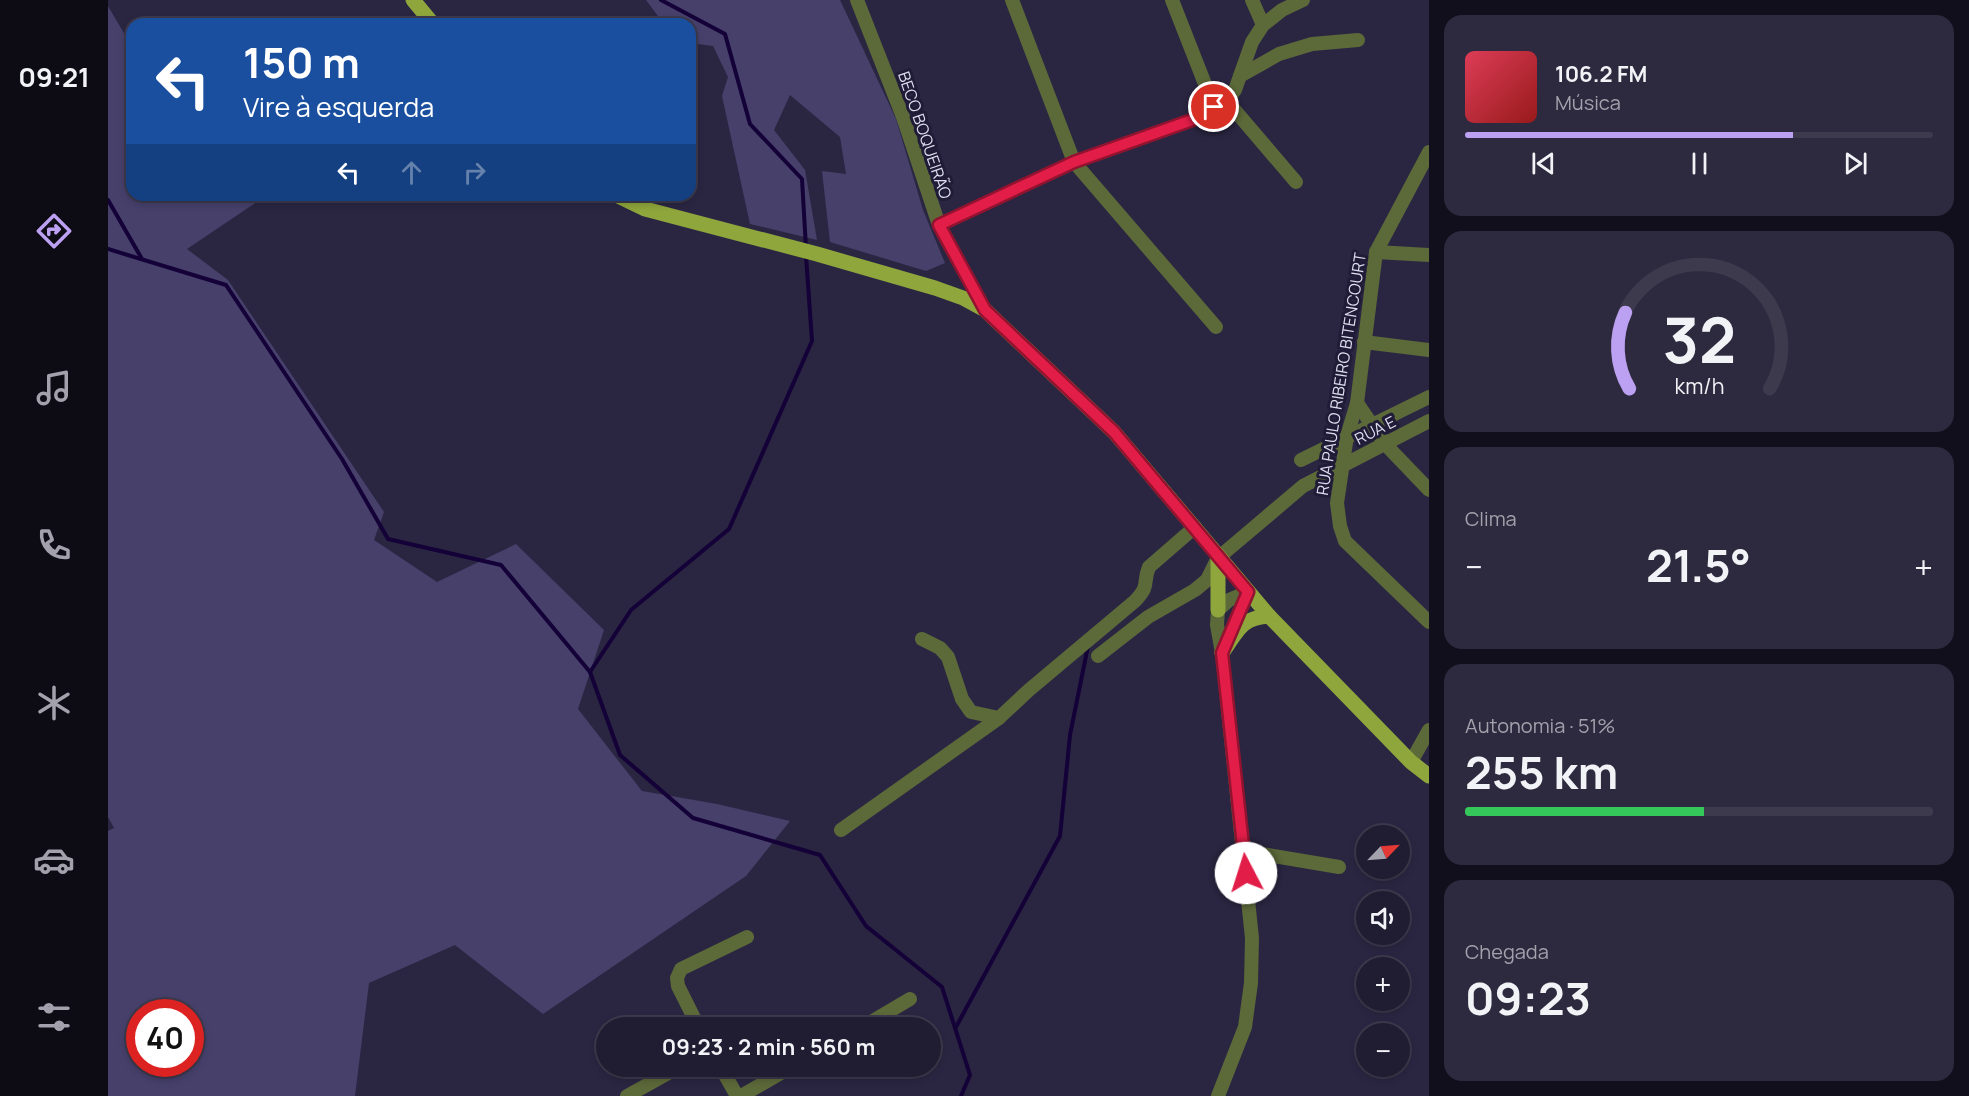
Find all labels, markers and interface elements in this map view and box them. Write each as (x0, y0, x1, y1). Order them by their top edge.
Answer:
text: 150 m (243, 33, 360, 91)
icon: left (144, 42, 222, 120)
text: 09:21 (18, 58, 90, 95)
text: 106.2 FM (1555, 59, 1647, 89)
street label: BECO BOQUEIRÃO (893, 68, 957, 202)
pin (1188, 81, 1239, 132)
text: Vire à esquerda (243, 88, 434, 125)
text: Música (1555, 89, 1621, 116)
icon: arrive (1197, 90, 1230, 123)
icon: previous (1527, 147, 1560, 180)
icon: pause (1683, 147, 1716, 180)
icon: next (1839, 147, 1872, 180)
icon: left (332, 156, 365, 189)
icon: ahead (395, 156, 428, 189)
icon: right (458, 156, 491, 189)
icon: directions (33, 210, 75, 252)
street label: RUA PAULO RIBEIRO BITENCOURT (1311, 251, 1371, 497)
text: 32 (1662, 296, 1736, 382)
icon: music (33, 367, 75, 409)
text: km/h (1674, 371, 1724, 400)
street label: RUA E (1351, 410, 1399, 450)
text: Clima (1465, 505, 1517, 532)
icon: phone (33, 524, 75, 566)
text: 21.5° (1646, 534, 1751, 596)
text: − (1465, 544, 1483, 589)
text: + (1914, 544, 1933, 589)
icon: climate (33, 682, 75, 724)
text: Autonomia · 51% (1465, 712, 1615, 739)
text: 255 km (1465, 741, 1618, 803)
north arrow (1356, 825, 1410, 879)
map controls (1356, 825, 1410, 1077)
icon: car (33, 839, 75, 881)
position arrow (1214, 841, 1278, 905)
button: sound (1356, 891, 1410, 945)
text: Chegada (1465, 938, 1549, 965)
button: + (1356, 957, 1410, 1011)
text: 09:23 (1465, 967, 1591, 1029)
icon: filters (33, 996, 75, 1038)
speed limit sign: 40 (126, 999, 204, 1077)
button: − (1356, 1023, 1410, 1077)
text: 09:23 · 2 min · 560 m (662, 1032, 875, 1062)

